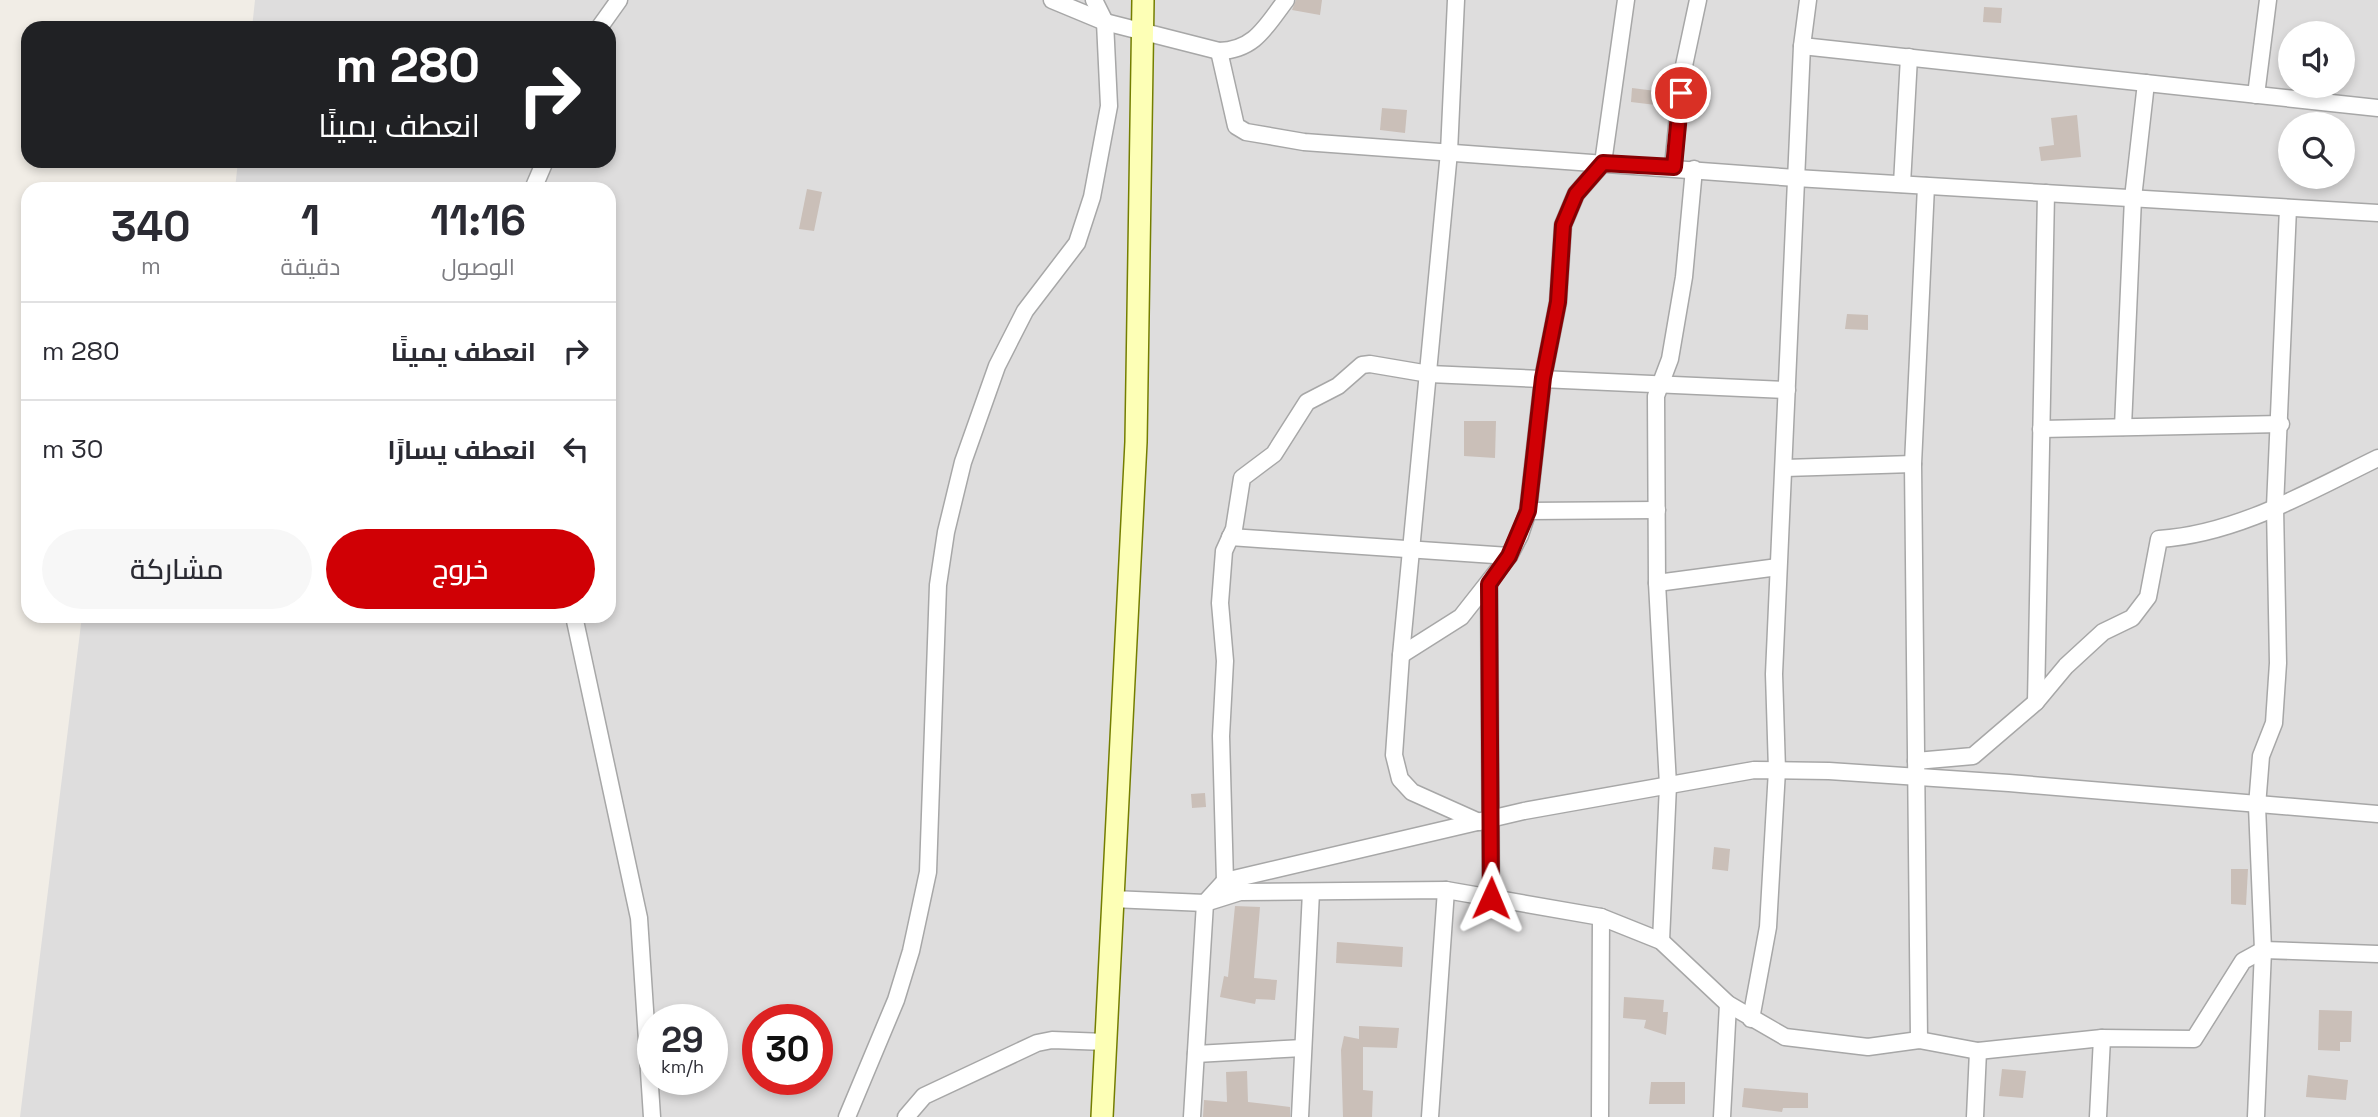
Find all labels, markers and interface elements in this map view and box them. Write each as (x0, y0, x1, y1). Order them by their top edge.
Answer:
map controls (2278, 21, 2355, 189)
button: sound (2278, 21, 2355, 98)
text: 280 m (335, 34, 480, 96)
icon: right (504, 49, 595, 140)
pin (1651, 63, 1711, 123)
icon: arrive (1662, 74, 1700, 112)
text: انعطف يمينًا (318, 106, 480, 146)
button: search (2278, 112, 2355, 189)
text: 1 (301, 194, 320, 247)
text: 11:16 (431, 194, 526, 247)
text: 340 (111, 200, 191, 253)
text: m (141, 251, 161, 281)
text: دقيقة (281, 252, 340, 282)
text: الوصول (442, 252, 515, 282)
icon: right (557, 332, 595, 370)
text: 280 m (42, 334, 120, 368)
text: انعطف يمينًا (391, 335, 536, 369)
icon: left (557, 430, 595, 468)
text: 30 m (42, 432, 103, 466)
text: انعطف يسارًا (388, 433, 536, 467)
button: مشاركة (42, 529, 312, 609)
button: خروج (326, 529, 595, 609)
position arrow (1454, 861, 1528, 935)
speed limit sign: 30 (742, 1004, 833, 1095)
text: 29 (661, 1018, 704, 1062)
text: km/h (661, 1055, 704, 1078)

